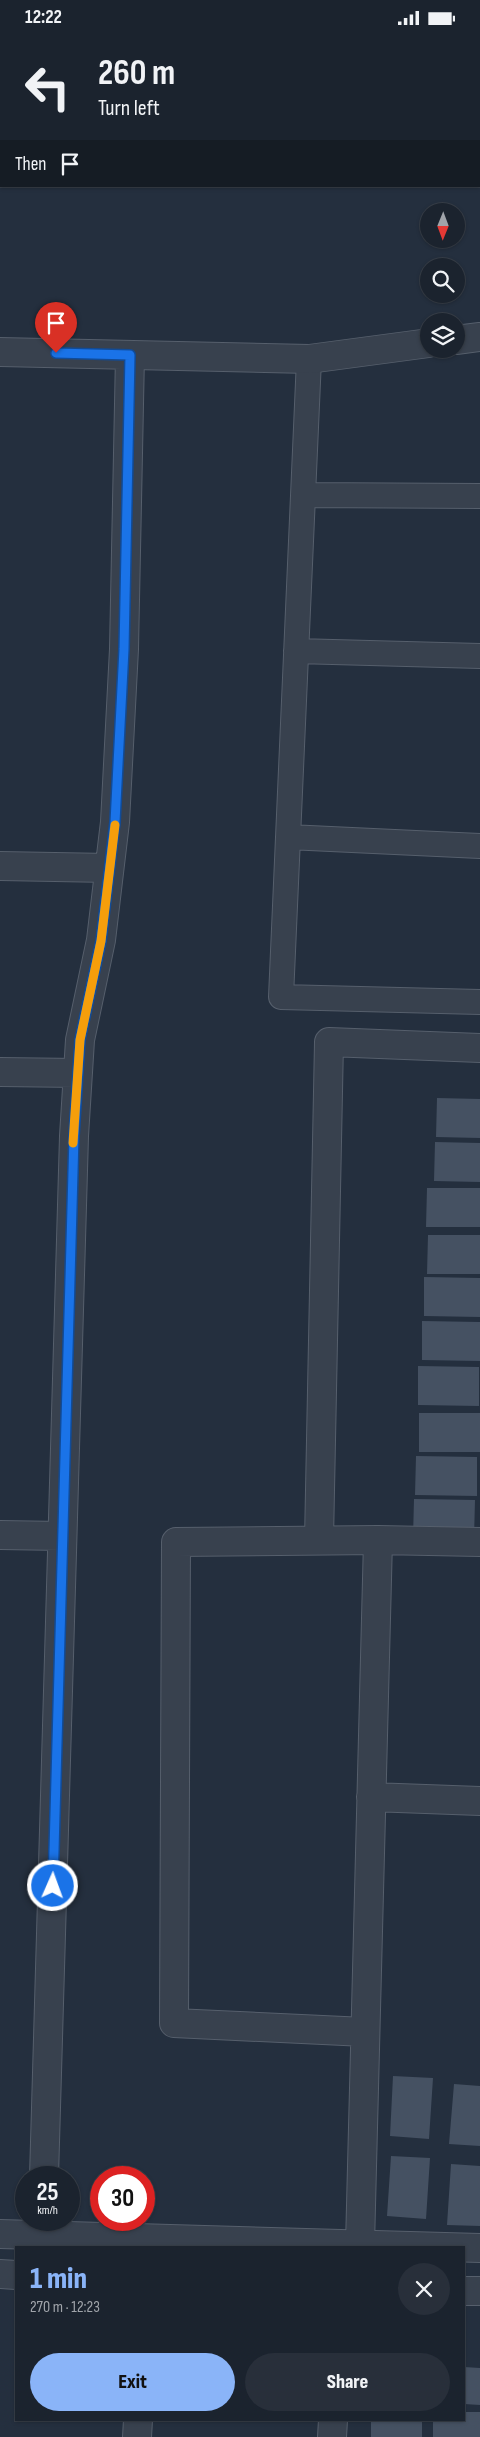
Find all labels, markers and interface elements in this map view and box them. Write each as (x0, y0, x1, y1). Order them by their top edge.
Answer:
text: 12:22 (25, 6, 62, 29)
text: 260 m (98, 52, 175, 95)
icon: left (15, 55, 80, 120)
text: Turn left (98, 95, 160, 122)
icon: arrive (56, 150, 84, 178)
text: Then (15, 153, 46, 176)
north arrow (420, 203, 465, 247)
map controls (420, 203, 465, 358)
button: search (420, 258, 465, 303)
pin (35, 302, 77, 353)
icon: arrive (42, 309, 70, 337)
button: layers (420, 313, 465, 358)
position arrow (26, 1859, 78, 1911)
speed limit sign: 30 (90, 2166, 155, 2231)
text: 25 (37, 2177, 58, 2208)
text: km/h (37, 2203, 58, 2218)
text: 1 min (30, 2261, 87, 2297)
button: close (398, 2263, 450, 2315)
text: 270 m · 12:23 (30, 2298, 100, 2317)
button: Exit (30, 2353, 235, 2411)
button: Share (245, 2353, 450, 2411)

